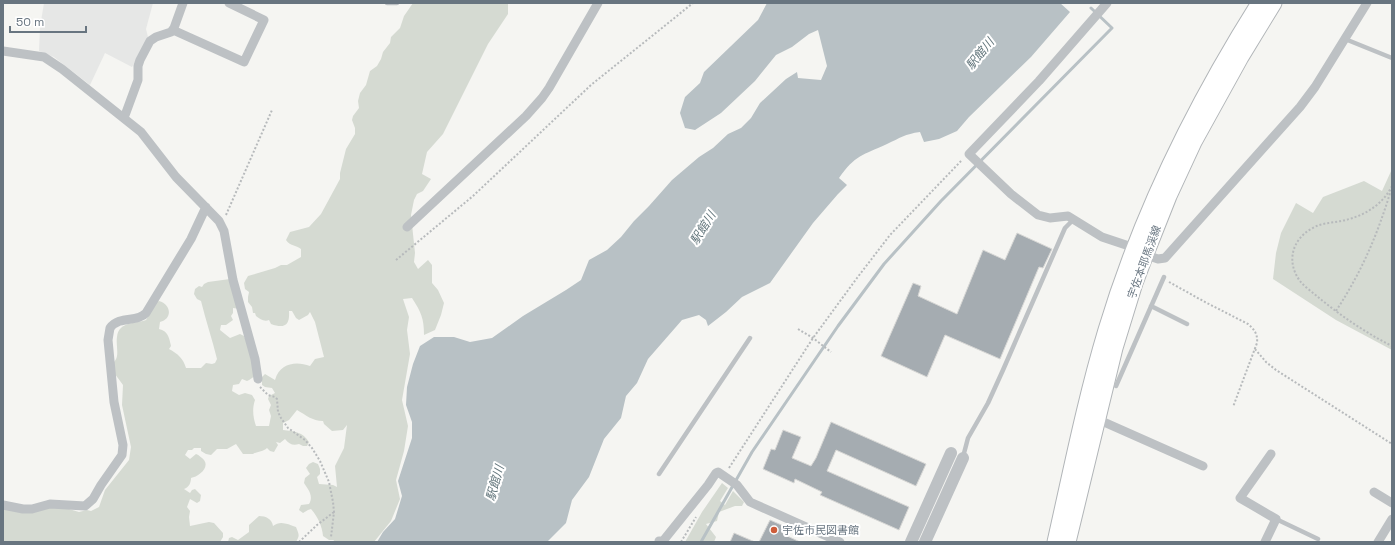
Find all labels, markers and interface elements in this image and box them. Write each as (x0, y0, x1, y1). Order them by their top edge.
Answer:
scale bar (10, 8, 86, 34)
text: 50 m (16, 14, 44, 30)
water label: 駅館川 (962, 33, 999, 73)
water label: 駅館川 (687, 207, 720, 248)
street label: 宇佐本耶馬渓線 (1124, 223, 1164, 301)
water label: 駅館川 (482, 462, 508, 503)
place label: 宇佐市民図書館 (782, 523, 859, 537)
marker: 宇佐市民図書館 (769, 525, 779, 535)

